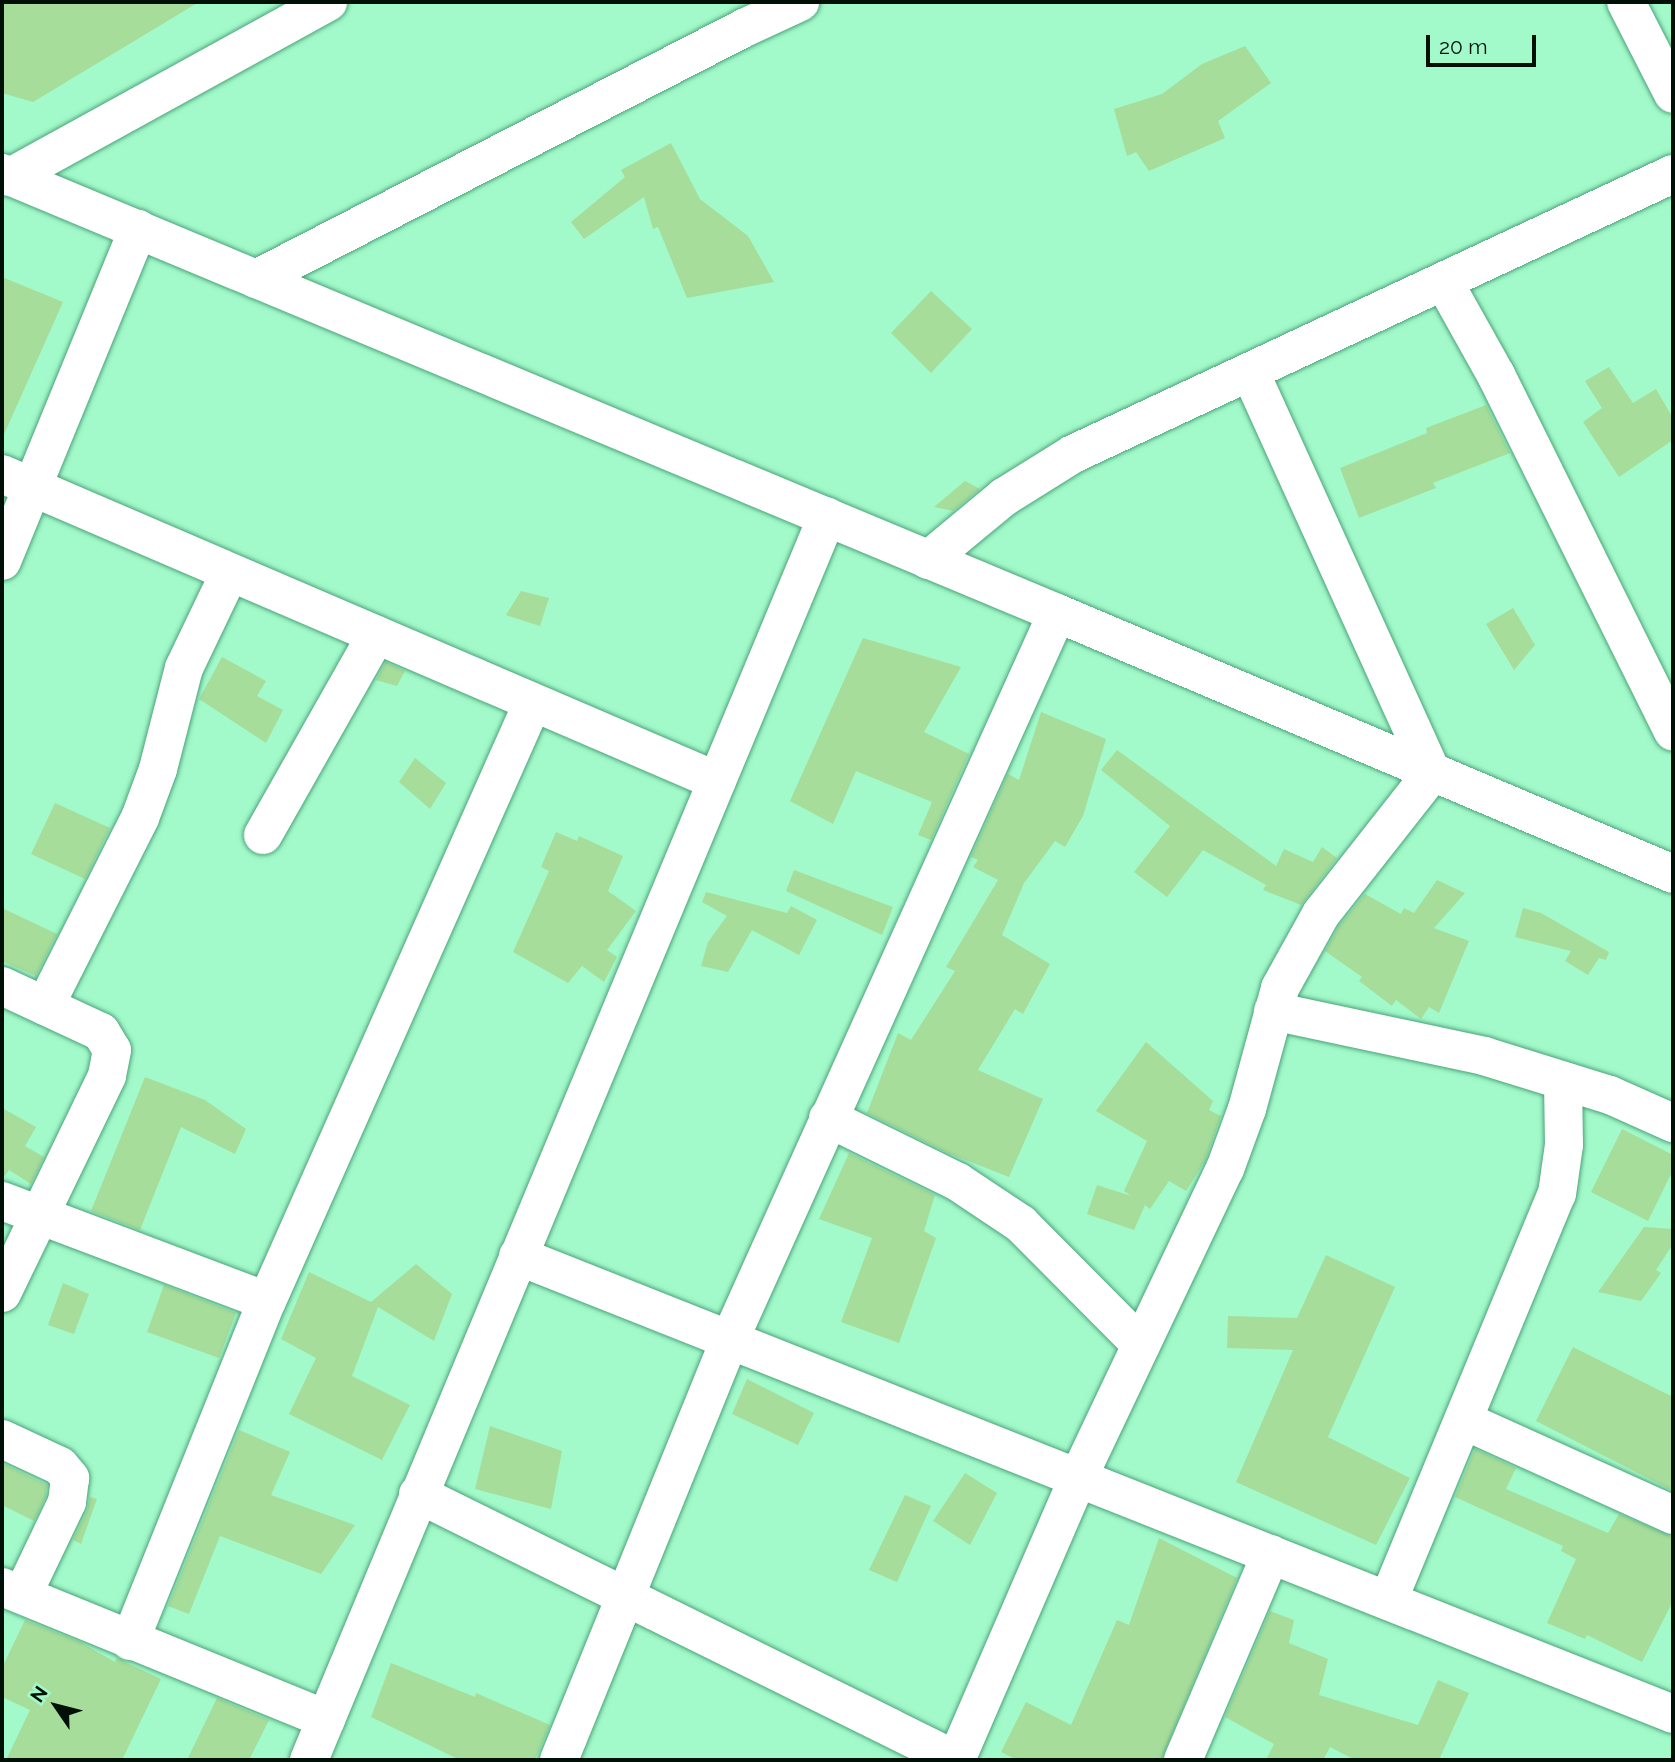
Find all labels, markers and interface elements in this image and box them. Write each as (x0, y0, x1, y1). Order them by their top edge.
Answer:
scale bar (1430, 21, 1540, 65)
text: 20 m (1439, 34, 1487, 59)
north arrow (21, 1671, 91, 1741)
text: N (26, 1682, 52, 1706)

